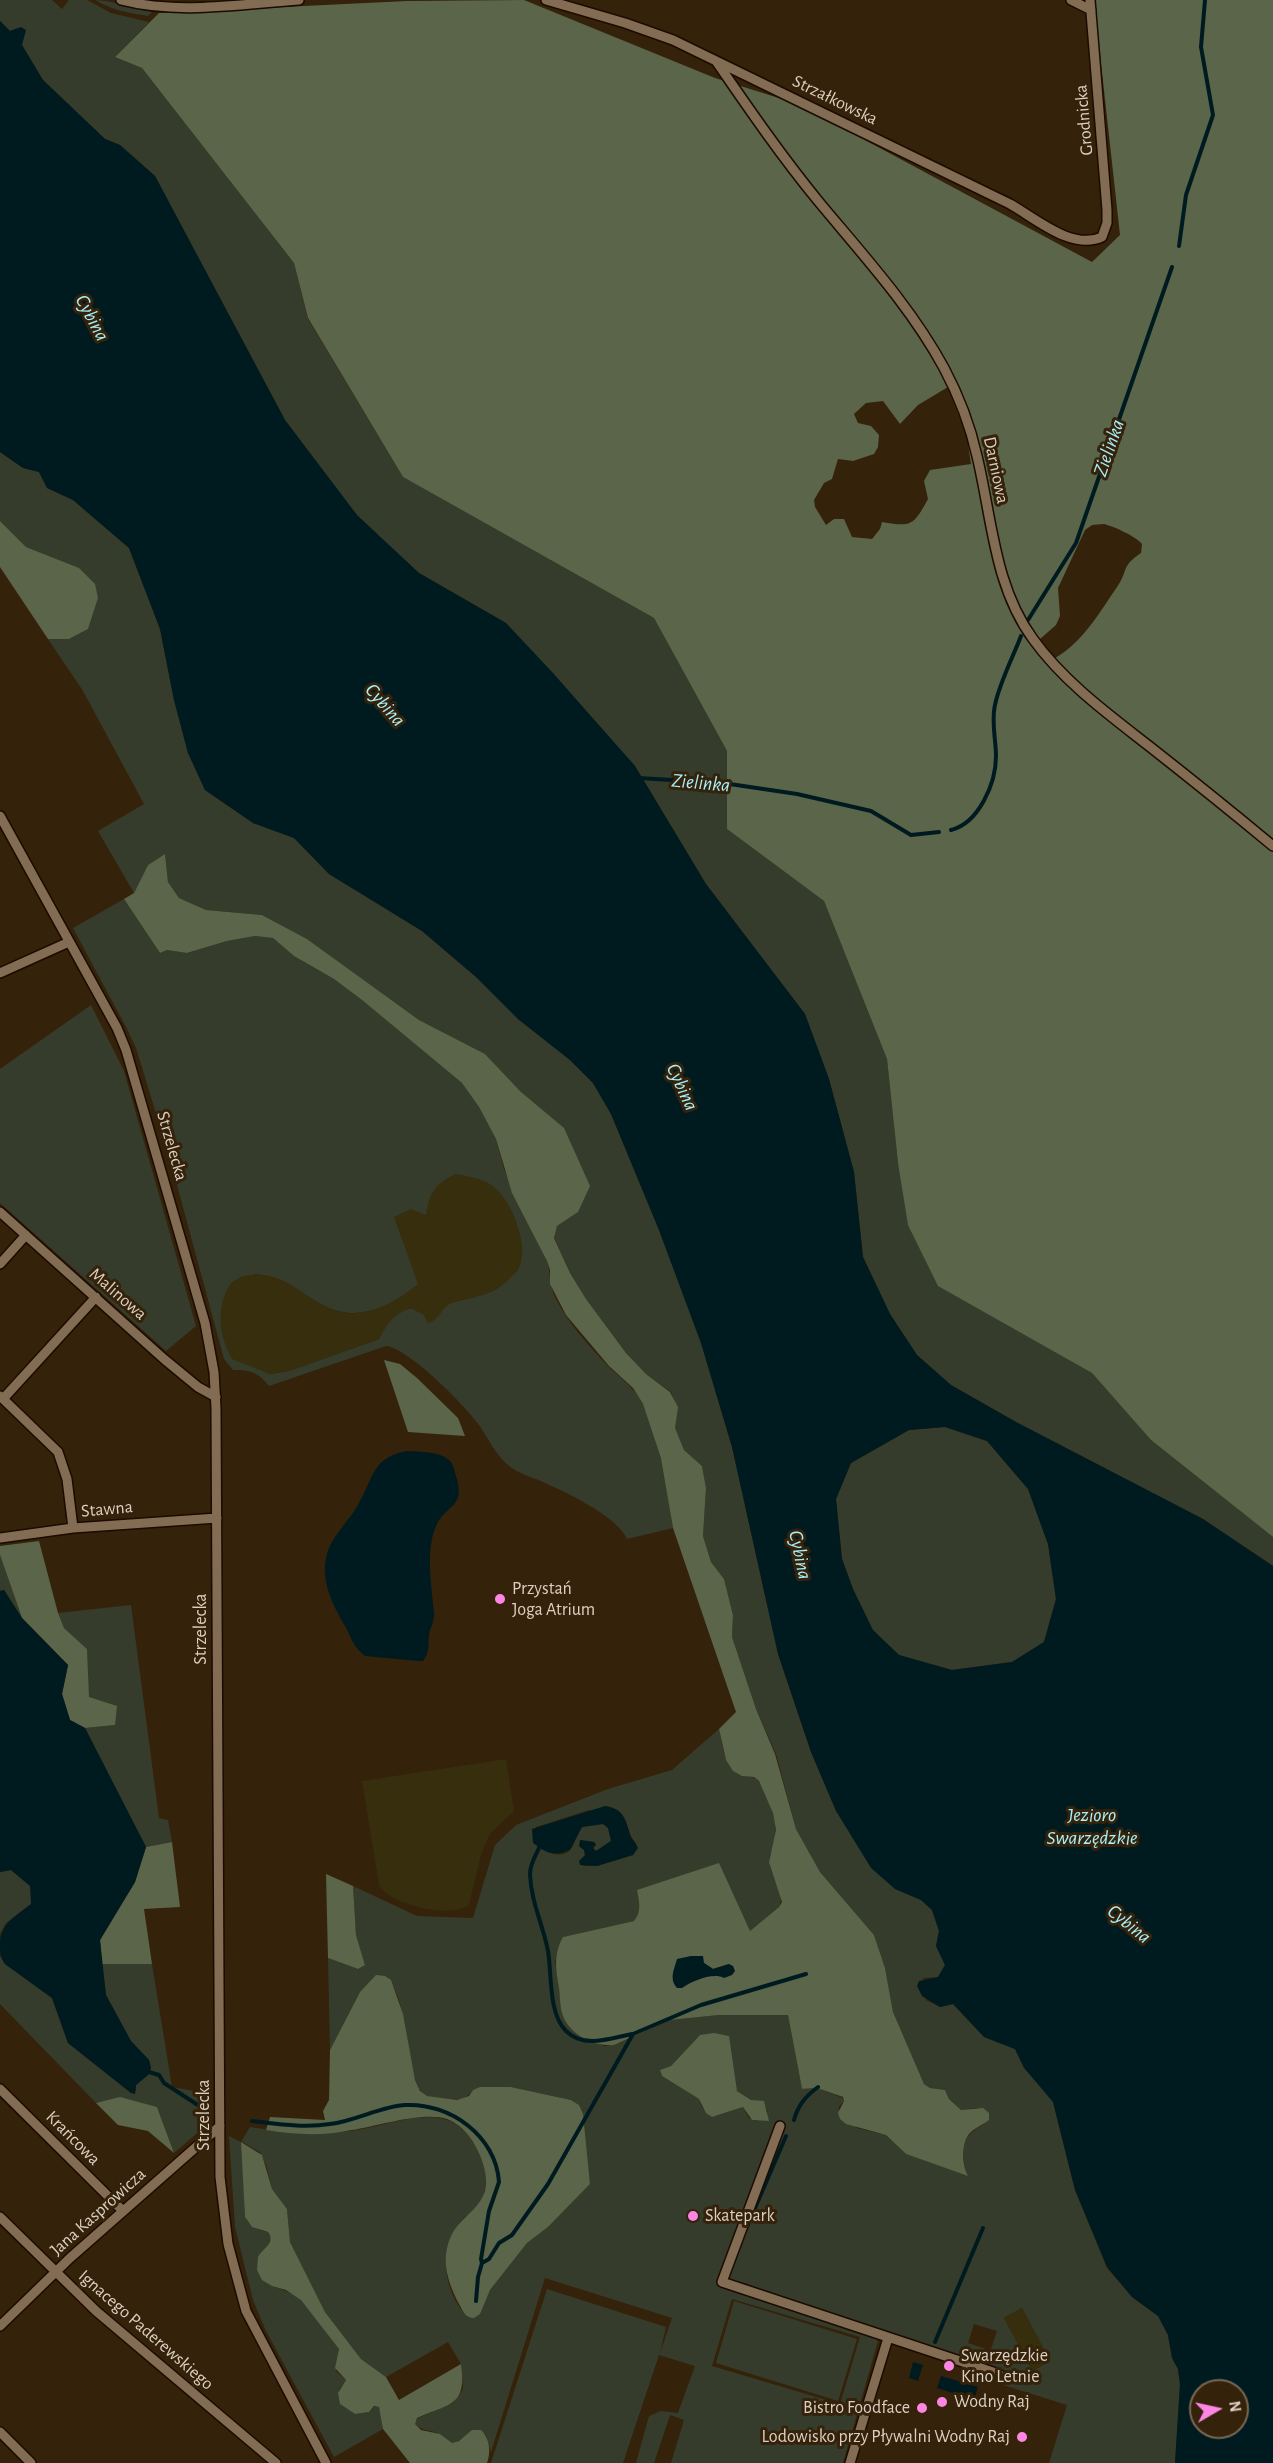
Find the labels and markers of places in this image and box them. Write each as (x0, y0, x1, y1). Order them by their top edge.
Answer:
place label: Przystań Joga Atrium (512, 1578, 595, 1620)
marker: Przystań Joga Atrium (493, 1592, 507, 1606)
place label: Skatepark (705, 2205, 775, 2227)
marker: Skatepark (686, 2209, 700, 2223)
place label: Swarzędzkie Kino Letnie (961, 2345, 1048, 2388)
marker: Swarzędzkie Kino Letnie (942, 2359, 956, 2373)
place label: Wodny Raj (954, 2391, 1030, 2413)
marker: Wodny Raj (935, 2395, 949, 2409)
place label: Bistro Foodface (803, 2397, 910, 2419)
marker: Bistro Foodface (915, 2401, 929, 2415)
place label: Lodowisko przy Pływalni Wodny Raj (762, 2426, 1010, 2448)
marker: Lodowisko przy Pływalni Wodny Raj (1015, 2430, 1029, 2444)

